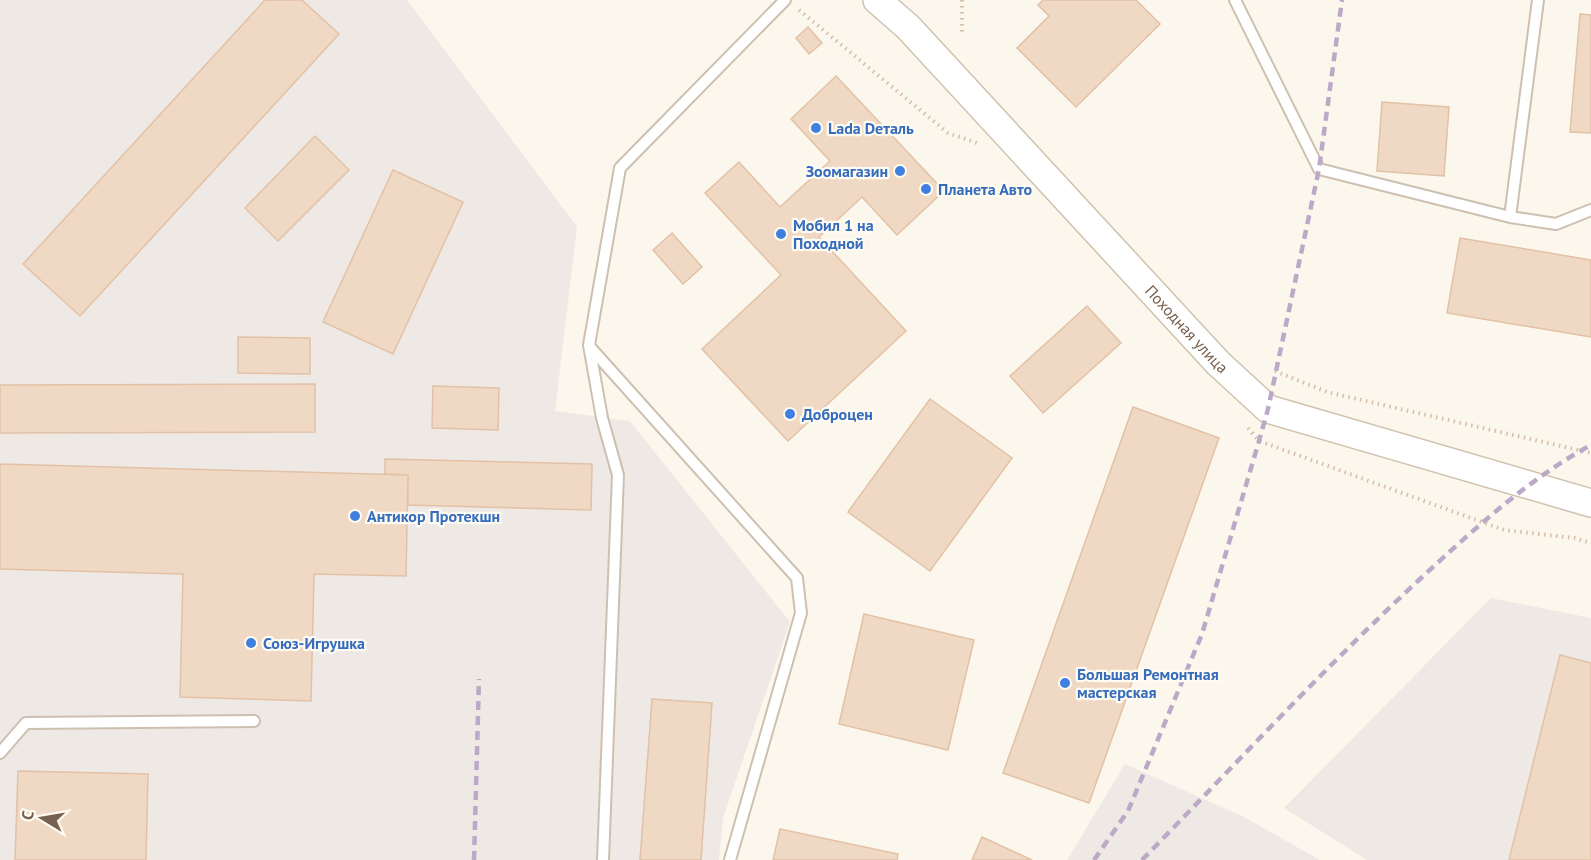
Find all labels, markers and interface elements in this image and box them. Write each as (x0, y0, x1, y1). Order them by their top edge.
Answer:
place label: Lada Dеталь (828, 118, 914, 138)
marker: Lada Dеталь (809, 121, 823, 135)
place label: Зоомагазин (806, 161, 888, 181)
marker: Зоомагазин (893, 164, 907, 178)
place label: Планета Авто (938, 179, 1032, 199)
marker: Планета Авто (919, 182, 933, 196)
place label: Мобил 1 на Походной (793, 215, 874, 253)
marker: Мобил 1 на Походной (774, 227, 788, 241)
street label: Походная улица (1141, 281, 1232, 377)
place label: Доброцен (802, 404, 873, 424)
marker: Доброцен (783, 407, 797, 421)
place label: Антикор Протекшн (367, 506, 500, 526)
marker: Антикор Протекшн (348, 509, 362, 523)
place label: Союз-Игрушка (263, 633, 365, 653)
marker: Союз-Игрушка (244, 636, 258, 650)
place label: Большая Ремонтная мастерская (1077, 664, 1219, 702)
marker: Большая Ремонтная мастерская (1058, 676, 1072, 690)
north arrow (12, 788, 72, 848)
text: С (17, 809, 38, 821)

